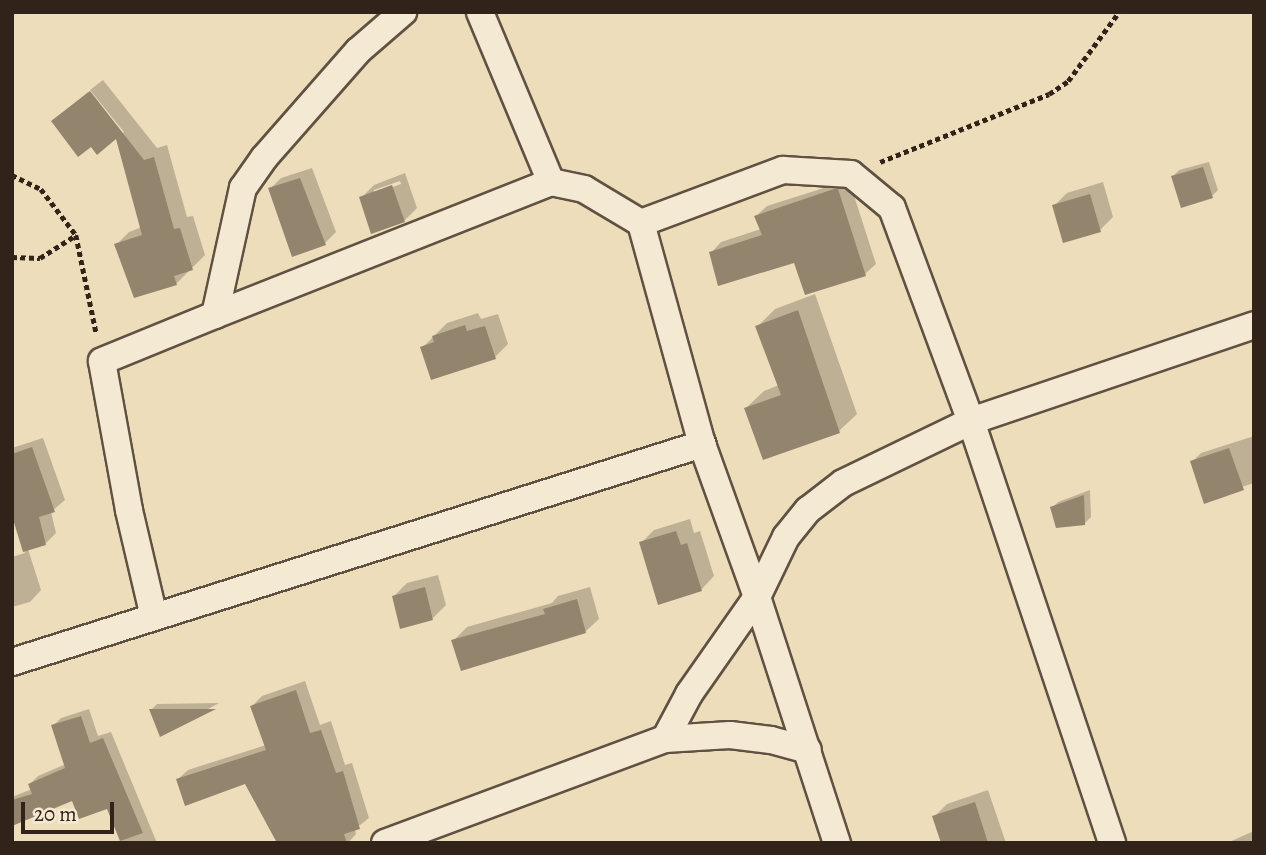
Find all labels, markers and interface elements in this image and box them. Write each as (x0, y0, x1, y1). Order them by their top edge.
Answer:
scale bar (24, 788, 117, 832)
text: 20 m (34, 800, 77, 828)

